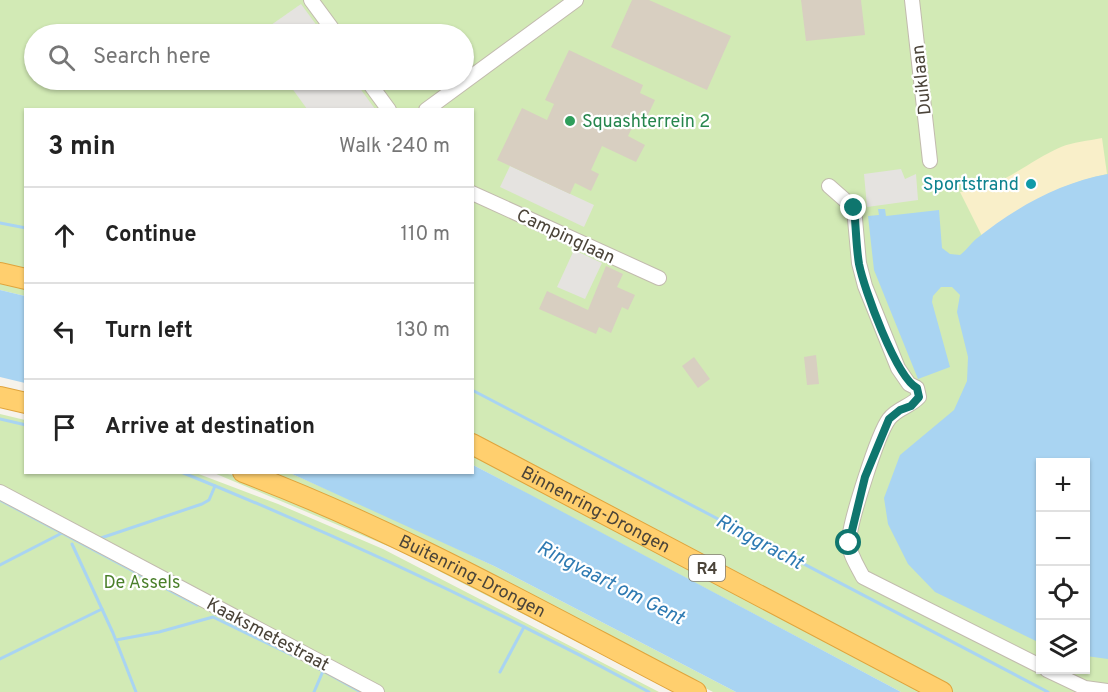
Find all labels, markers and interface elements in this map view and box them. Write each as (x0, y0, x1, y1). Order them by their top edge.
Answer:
search box (24, 24, 474, 90)
icon: search (45, 41, 78, 74)
text: Search here (93, 44, 211, 71)
street label: Duiklaan (907, 44, 938, 116)
place label: Squashterrein 2 (582, 111, 710, 134)
marker: Squashterrein 2 (563, 114, 577, 128)
text: 3 min (48, 131, 116, 164)
text: Walk · 240 m (339, 134, 450, 160)
place label: Sportstrand (923, 174, 1019, 197)
marker: Sportstrand (1024, 177, 1038, 191)
route end (840, 194, 866, 220)
street label: Campinglaan (512, 204, 618, 270)
icon: ahead (48, 219, 81, 252)
text: Continue (105, 222, 196, 249)
text: 110 m (401, 222, 450, 248)
icon: left (48, 315, 81, 348)
text: Turn left (105, 318, 193, 345)
text: 130 m (396, 318, 450, 344)
icon: arrive (48, 411, 81, 444)
text: Arrive at destination (105, 414, 315, 441)
map controls (1036, 458, 1090, 674)
button: + (1036, 458, 1090, 512)
street label: Binnenring-Drongen (516, 462, 674, 560)
water label: Ringgracht (711, 509, 808, 577)
button: − (1036, 512, 1090, 566)
route start (835, 529, 861, 555)
street label: Buitenring-Drongen (395, 531, 549, 624)
water label: Ringvaart om Gent (532, 535, 689, 632)
road number: R4 (689, 555, 725, 581)
button: locate (1036, 566, 1090, 620)
park label: De Assels (104, 572, 180, 595)
street label: Kaaksmetestraat (202, 593, 333, 677)
button: layers (1036, 620, 1090, 674)

